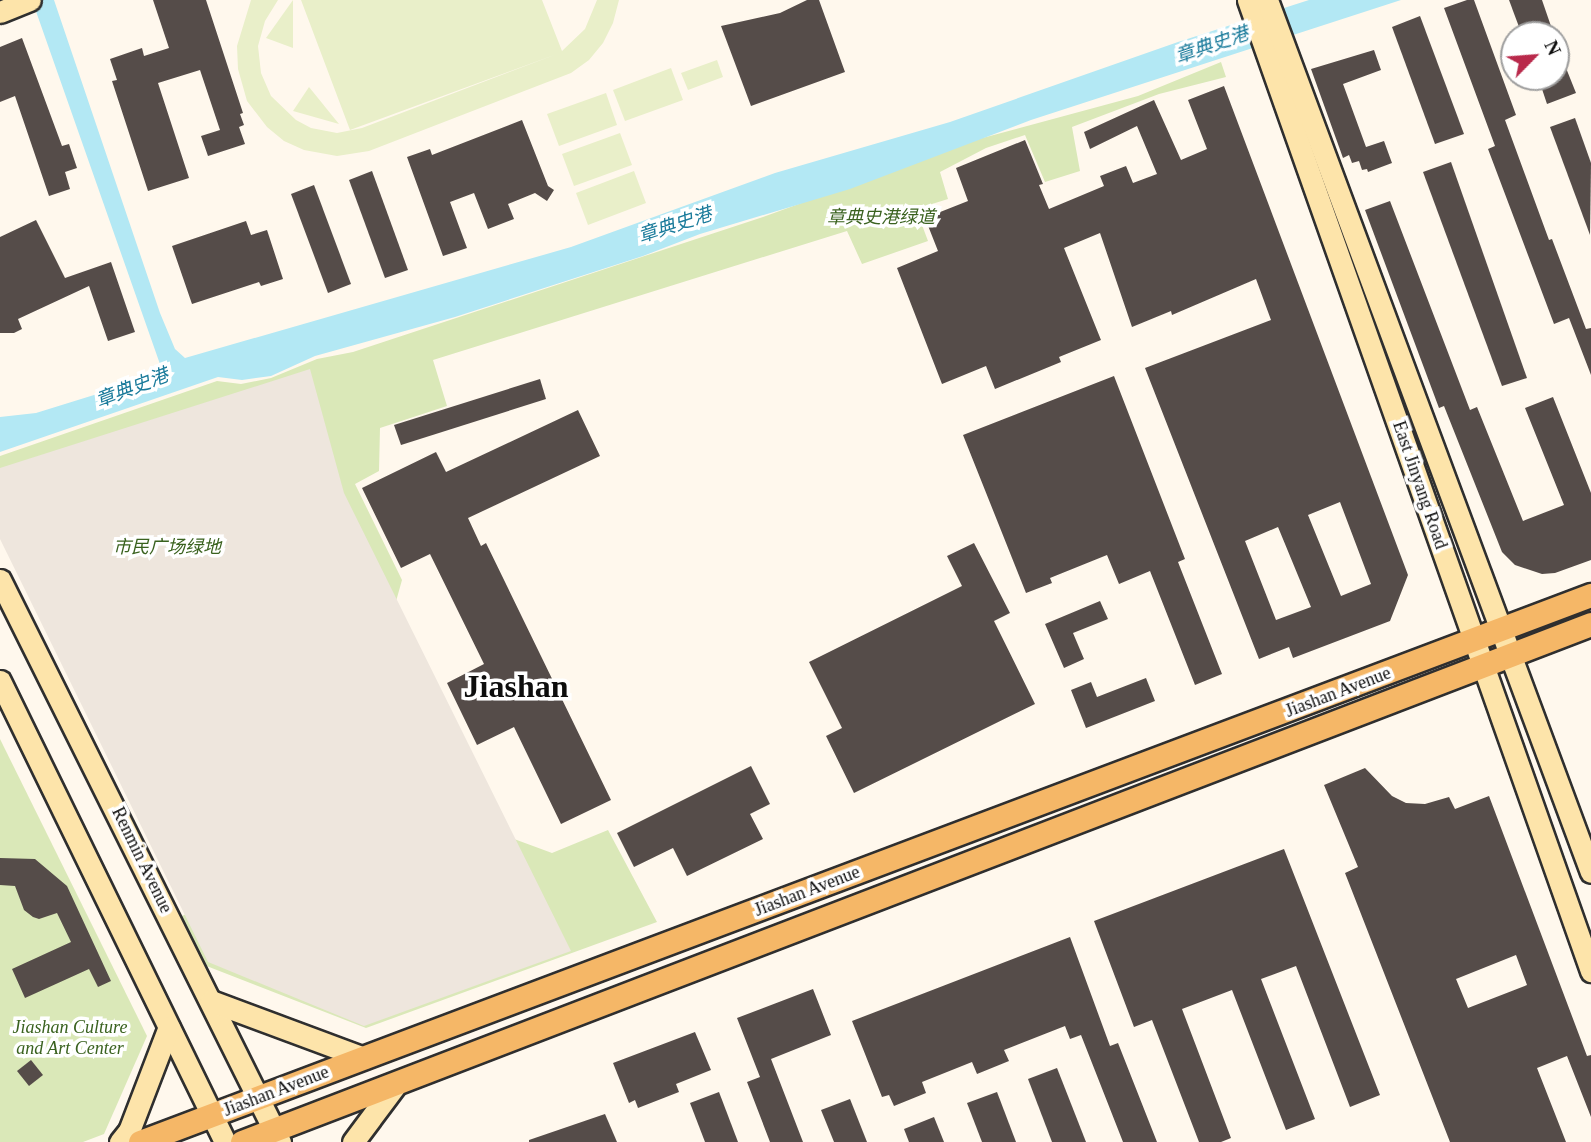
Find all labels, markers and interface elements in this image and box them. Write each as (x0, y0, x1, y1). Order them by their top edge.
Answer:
north arrow (1500, 21, 1570, 91)
water label: 章典史港 (1172, 22, 1252, 68)
text: N (1540, 37, 1565, 58)
water label: 章典史港 (635, 202, 715, 248)
park label: 章典史港绿道 (827, 206, 935, 228)
water label: 章典史港 (92, 364, 172, 412)
street label: East Jinyang Road (1388, 418, 1452, 552)
park label: 市民广场绿地 (113, 536, 221, 558)
street label: Jiashan Avenue (1282, 662, 1394, 722)
district label: Jiashan (464, 667, 568, 705)
street label: Renmin Avenue (107, 803, 177, 917)
street label: Jiashan Avenue (751, 861, 863, 921)
park label: Jiashan Culture and Art Center (13, 1017, 127, 1060)
street label: Jiashan Avenue (220, 1061, 332, 1121)

